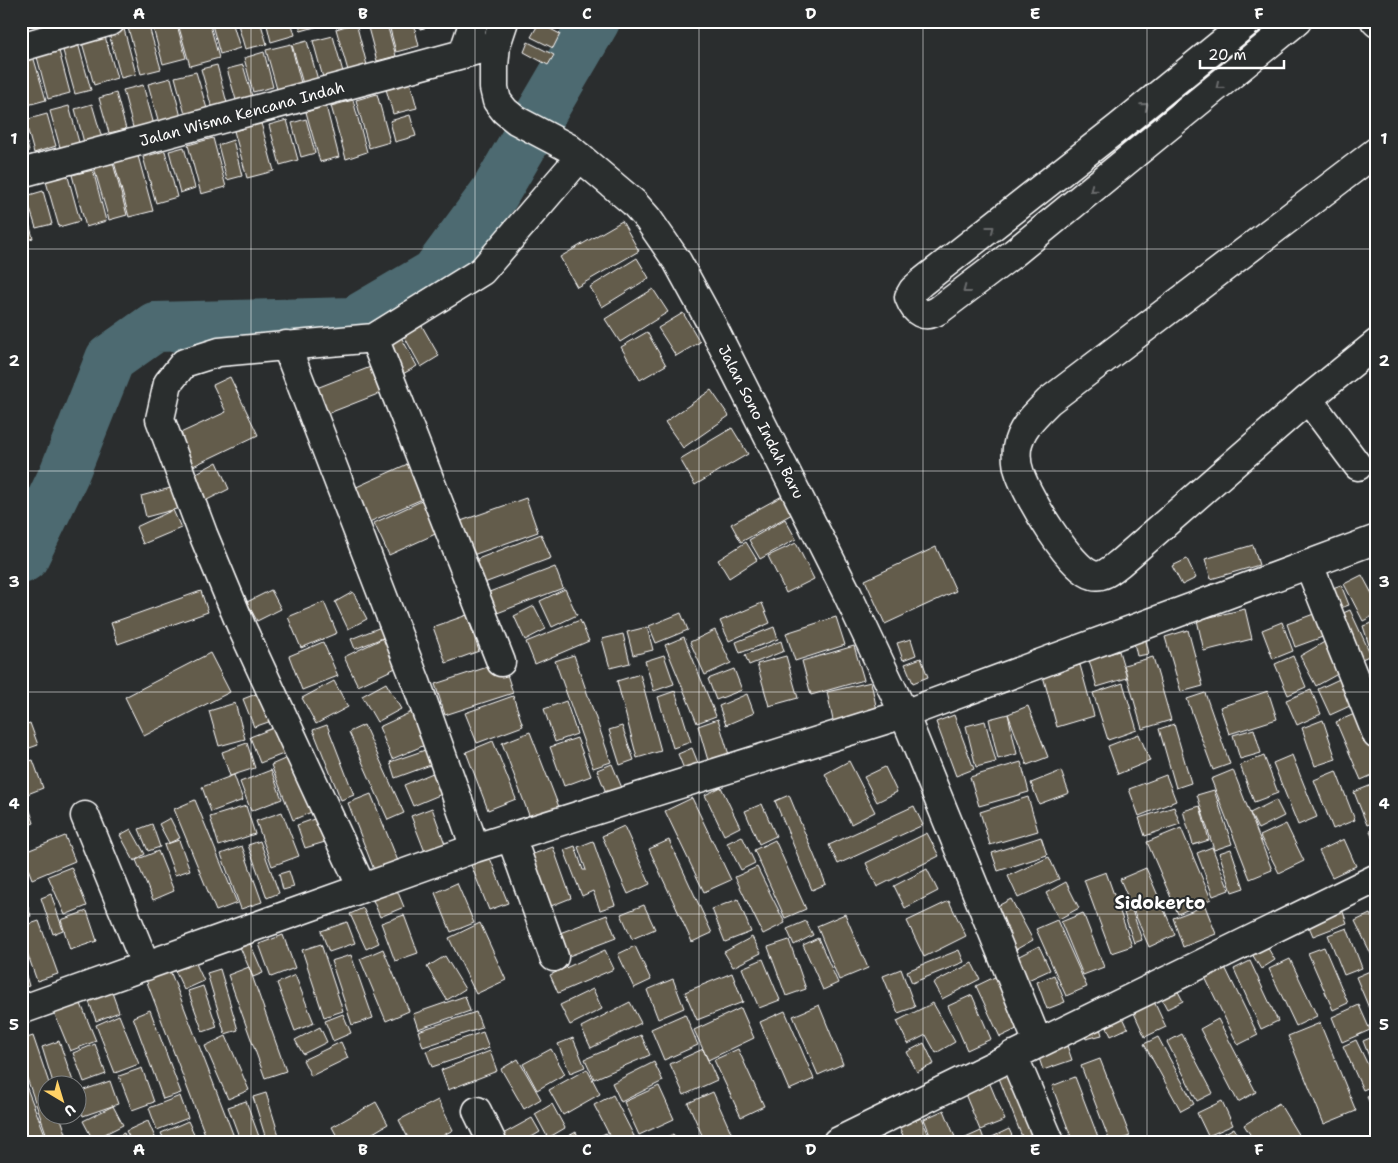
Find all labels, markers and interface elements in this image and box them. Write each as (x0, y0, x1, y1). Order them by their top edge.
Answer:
text: A (133, 3, 145, 24)
text: B (358, 3, 368, 24)
text: C (582, 3, 592, 24)
text: D (805, 3, 817, 24)
text: E (1030, 3, 1040, 24)
text: F (1254, 3, 1264, 24)
scale bar (1200, 38, 1284, 70)
text: 20 m (1208, 45, 1247, 65)
street label: Jalan Wisma Kencana Indah (137, 77, 347, 151)
one-way arrow (1215, 80, 1224, 89)
one-way arrow (1139, 104, 1148, 112)
text: 1 (10, 128, 18, 149)
text: 1 (1380, 128, 1388, 149)
one-way arrow (1090, 183, 1099, 191)
one-way arrow (985, 227, 994, 235)
one-way arrow (962, 284, 972, 293)
street label: Jalan Sono Indah Baru (713, 342, 809, 502)
text: 2 (8, 350, 20, 371)
text: 2 (1378, 350, 1390, 371)
text: 3 (8, 571, 20, 592)
text: 3 (1378, 571, 1390, 592)
text: 4 (8, 793, 20, 814)
text: 4 (1378, 793, 1390, 814)
district label: Sidokerto (1115, 891, 1205, 915)
text: 5 (9, 1014, 19, 1035)
text: 5 (1379, 1014, 1389, 1035)
north arrow (38, 1076, 88, 1126)
text: U (61, 1100, 79, 1120)
text: A (133, 1139, 145, 1160)
text: B (358, 1139, 368, 1160)
text: C (582, 1139, 592, 1160)
text: D (805, 1139, 817, 1160)
text: E (1030, 1139, 1040, 1160)
text: F (1254, 1139, 1264, 1160)

